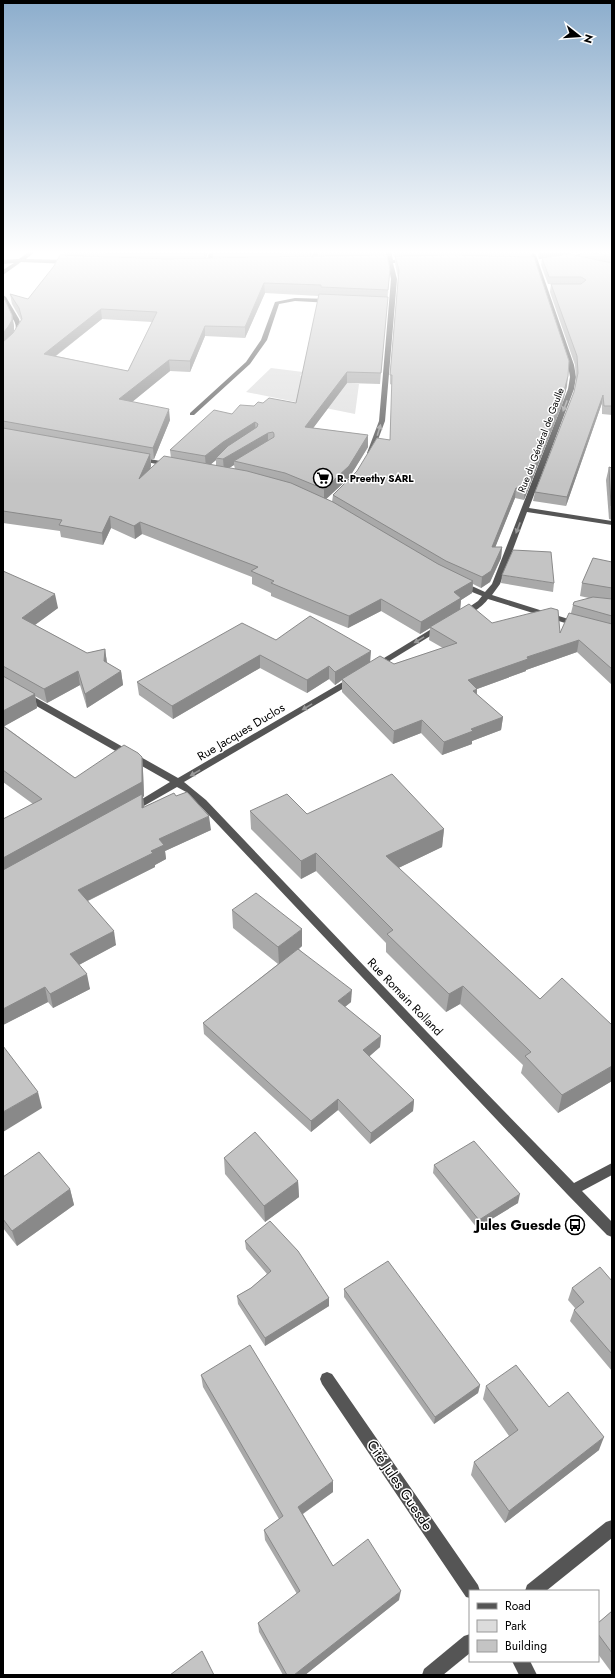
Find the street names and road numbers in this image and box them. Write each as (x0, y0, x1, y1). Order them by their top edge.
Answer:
street label: Rue du Général de Gaulle (514, 385, 568, 495)
street label: Rue Jacques Duclos (194, 699, 288, 765)
street label: Rue Romain Rolland (363, 954, 447, 1040)
street label: Cité Jules Guesde (362, 1436, 438, 1534)

